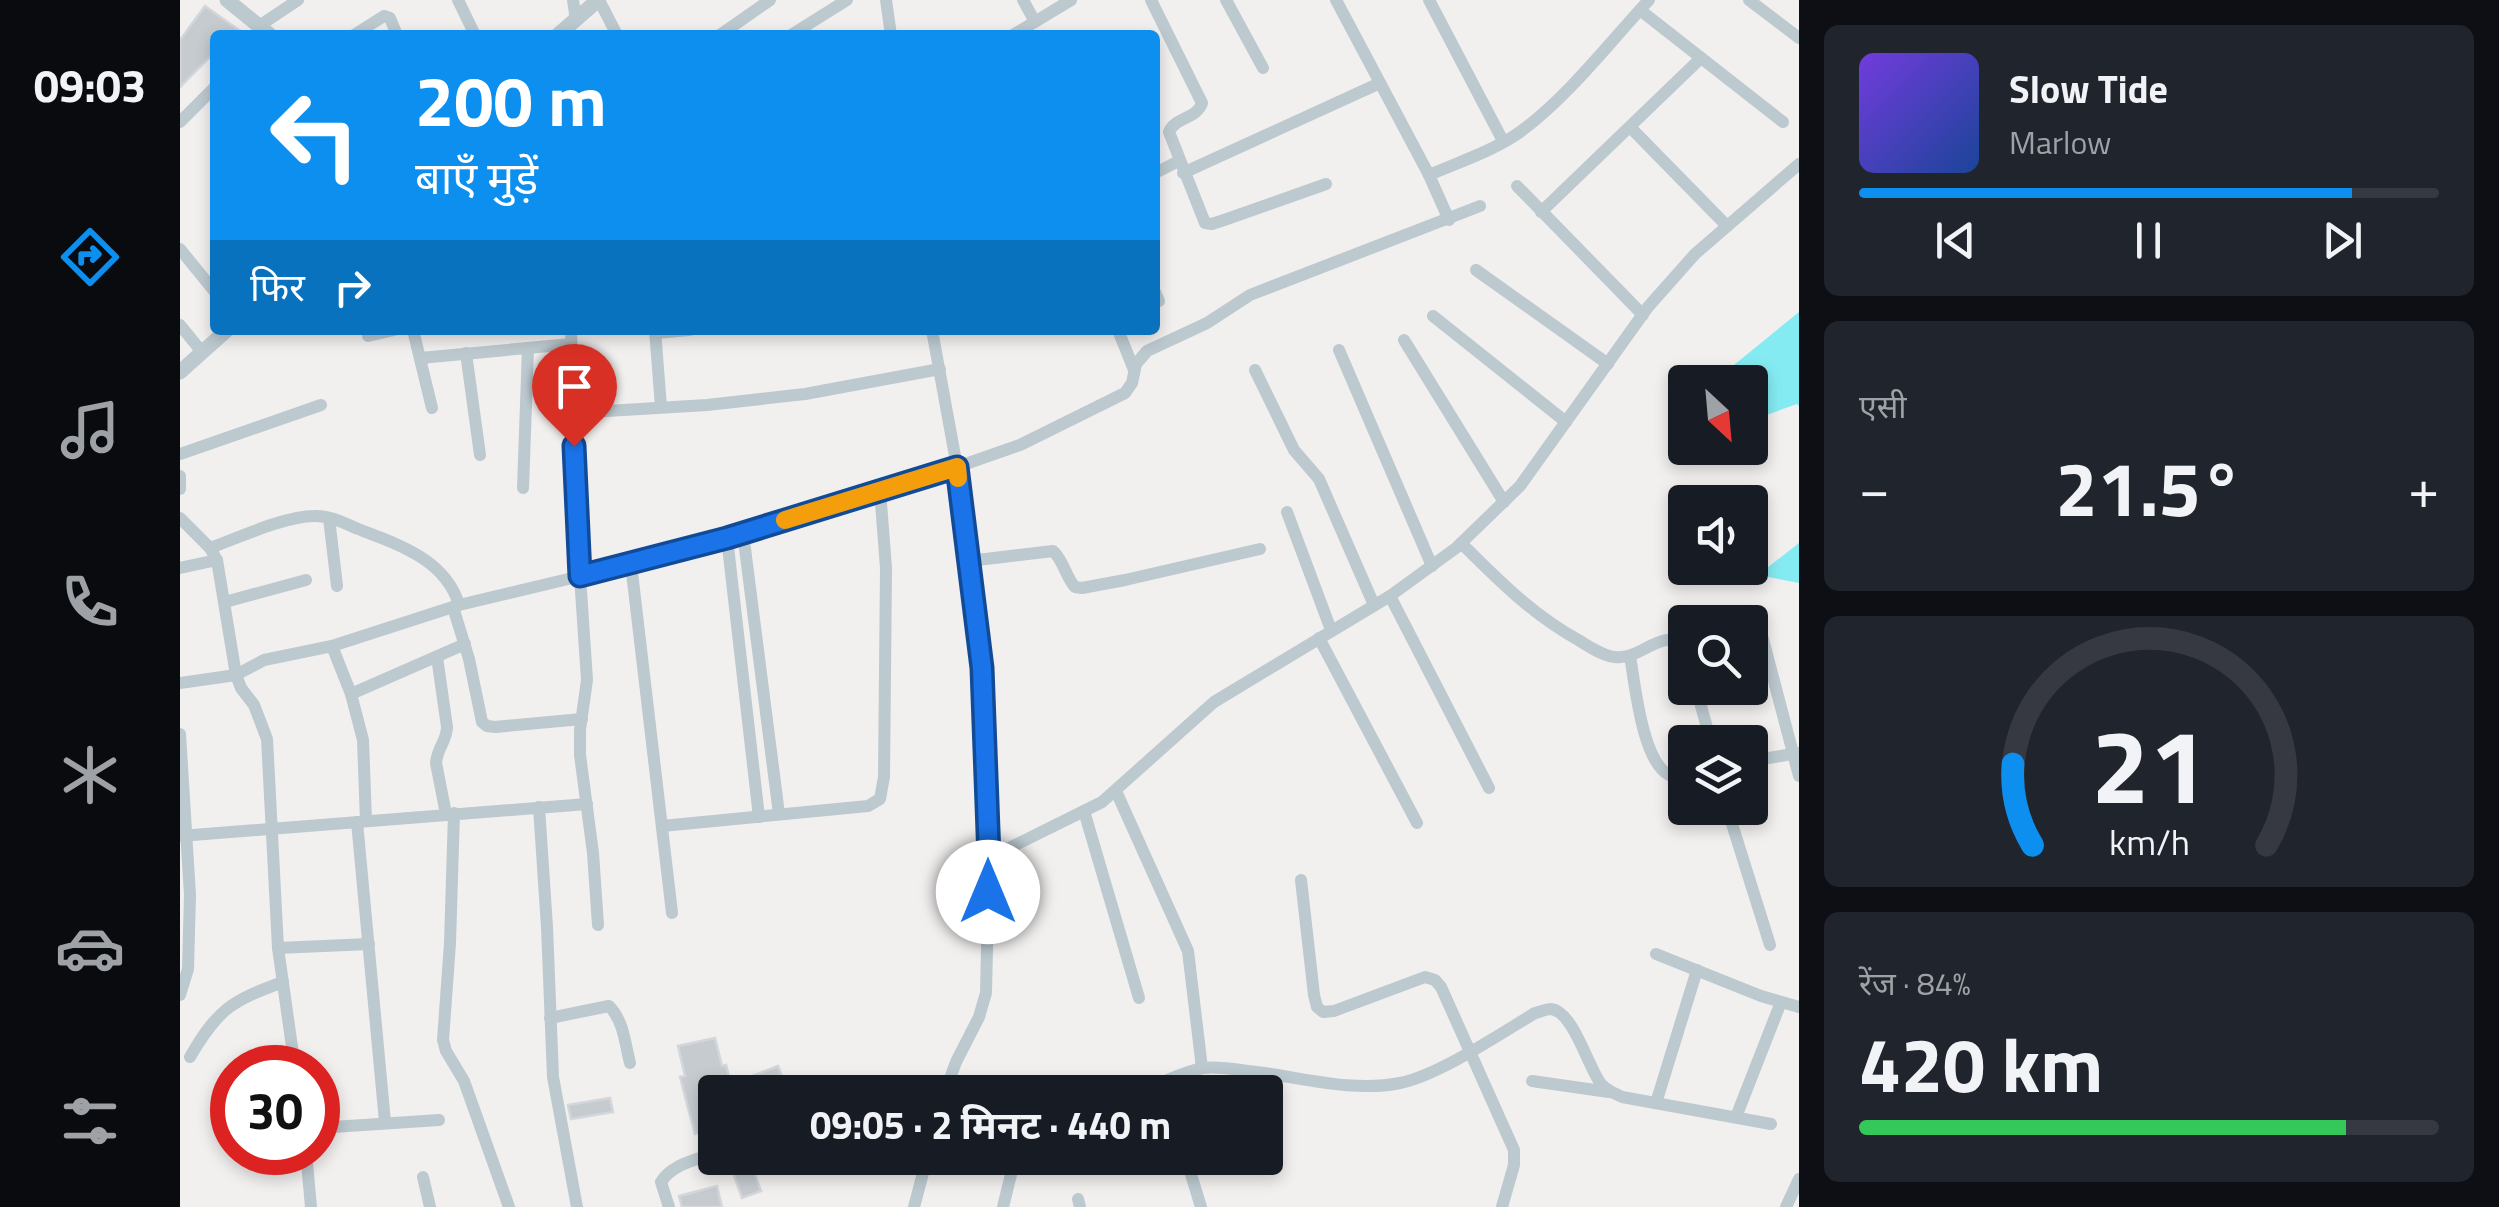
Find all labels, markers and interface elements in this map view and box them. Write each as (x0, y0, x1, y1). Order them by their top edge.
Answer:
text: 200 m (415, 47, 607, 153)
text: 09:03 (34, 51, 146, 119)
text: Slow Tide (2009, 60, 2168, 118)
icon: left (250, 70, 380, 200)
text: Marlow (2009, 118, 2112, 166)
text: बाएँ मुड़ें (415, 143, 538, 211)
icon: previous (1928, 213, 1983, 268)
icon: pause (2121, 213, 2176, 268)
icon: next (2315, 213, 2370, 268)
icon: directions (55, 222, 125, 292)
text: फिर (250, 258, 305, 316)
icon: right (325, 260, 380, 315)
pin (532, 344, 617, 447)
icon: arrive (547, 359, 602, 414)
north arrow (1668, 365, 1768, 465)
map controls (1668, 365, 1768, 825)
text: एसी (1859, 382, 1907, 430)
icon: music (55, 395, 125, 465)
text: 21.5° (2055, 431, 2243, 545)
text: − (1859, 446, 1890, 529)
text: + (2408, 446, 2439, 529)
button: sound (1668, 485, 1768, 585)
icon: phone (55, 567, 125, 637)
button: search (1668, 605, 1768, 705)
text: 21 (2091, 685, 2207, 843)
button: layers (1668, 725, 1768, 825)
icon: climate (55, 740, 125, 810)
text: km/h (2109, 814, 2189, 869)
position arrow (936, 840, 1040, 944)
icon: car (55, 913, 125, 983)
text: रेंज · 84% (1859, 959, 1971, 1007)
text: 420 km (1859, 1007, 2103, 1121)
speed limit sign: 30 (210, 1045, 340, 1175)
icon: filters (55, 1086, 125, 1156)
text: 09:05 · 2 मिनट · 440 m (810, 1096, 1171, 1154)

